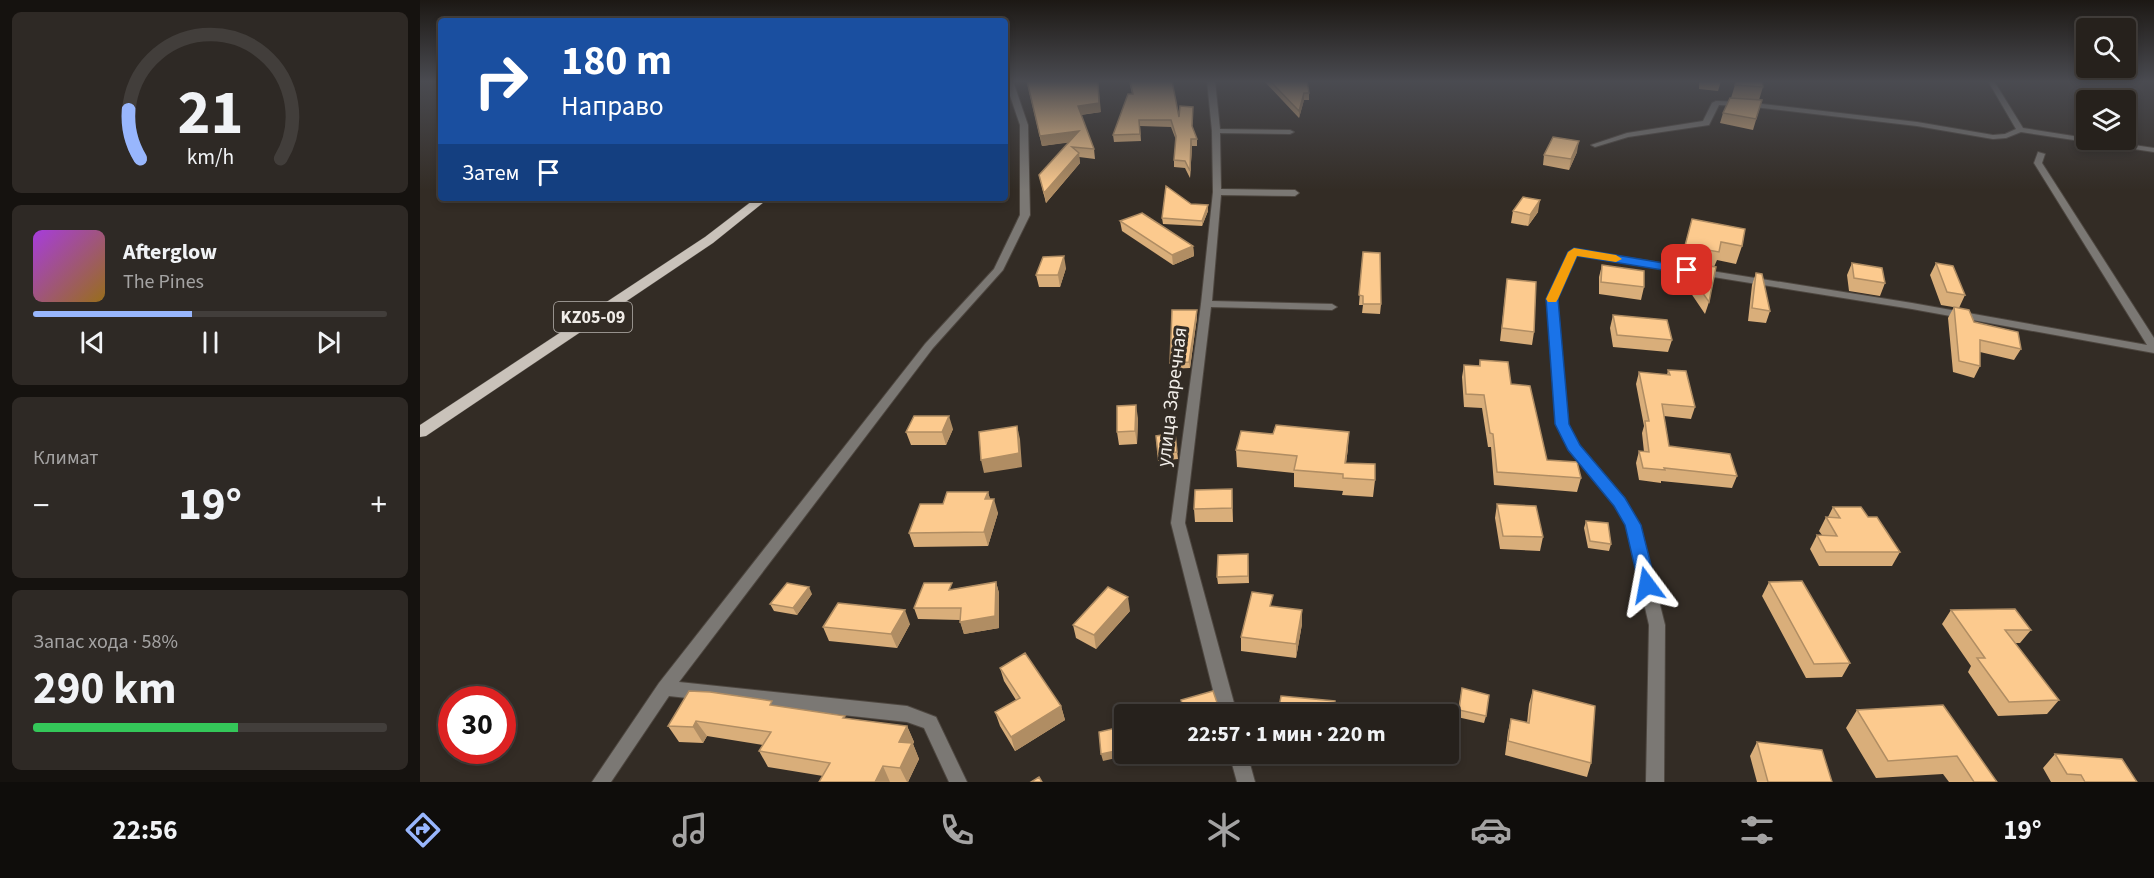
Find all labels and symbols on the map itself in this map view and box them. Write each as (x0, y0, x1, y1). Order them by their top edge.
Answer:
pin (1661, 244, 1712, 295)
road number: KZ05-09 (554, 302, 632, 332)
street label: улица Заречная (1150, 326, 1194, 468)
position arrow (1615, 553, 1679, 617)
speed limit sign: 30 (438, 686, 516, 764)

